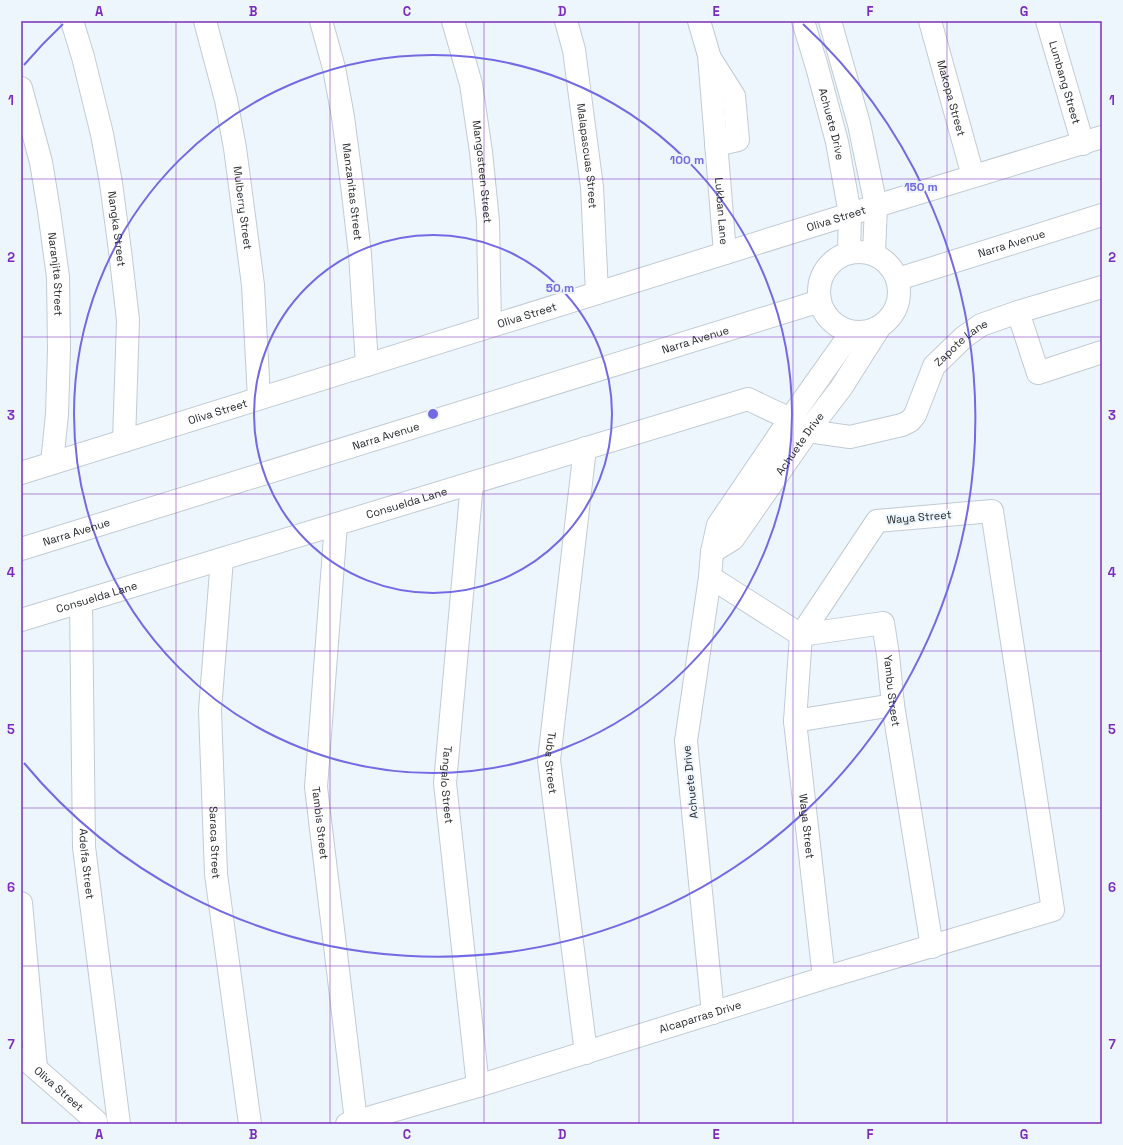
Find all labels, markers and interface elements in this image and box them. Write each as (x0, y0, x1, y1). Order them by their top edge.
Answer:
text: A (95, 3, 104, 20)
text: B (249, 3, 258, 20)
text: C (403, 3, 411, 20)
text: D (558, 3, 567, 20)
text: E (712, 3, 720, 20)
text: F (867, 3, 874, 20)
text: G (1020, 3, 1028, 20)
street label: Lumbang Street (1046, 39, 1084, 126)
street label: Makopa Street (934, 59, 969, 138)
street label: Achuete Drive (816, 86, 847, 161)
text: 1 (8, 92, 14, 109)
text: 1 (1109, 92, 1115, 109)
street label: Malapascuas Street (574, 103, 600, 209)
street label: Mangosteen Street (469, 119, 495, 224)
street label: Manzanitas Street (340, 142, 365, 241)
text: 100 m (670, 152, 704, 168)
street label: Mulberry Street (230, 165, 255, 251)
street label: Lukban Lane (712, 177, 731, 245)
text: 150 m (904, 179, 938, 195)
street label: Nangka Street (105, 190, 129, 267)
street label: Oliva Street (805, 203, 868, 234)
street label: Narra Avenue (976, 226, 1047, 260)
street label: Naranjita Street (45, 232, 66, 316)
text: 2 (7, 249, 15, 266)
text: 2 (1108, 249, 1116, 266)
text: 50 m (546, 280, 574, 296)
street label: Oliva Street (496, 299, 558, 331)
street label: Zapote Lane (931, 316, 989, 369)
street label: Narra Avenue (660, 323, 731, 357)
street label: Oliva Street (186, 396, 249, 427)
text: 3 (7, 407, 15, 424)
centre of rings (426, 407, 440, 421)
text: 3 (1108, 407, 1116, 424)
street label: Achuete Drive (773, 410, 827, 478)
street label: Narra Avenue (350, 419, 421, 453)
street label: Consuelda Lane (364, 484, 449, 522)
street label: Waya Street (886, 507, 952, 527)
street label: Narra Avenue (41, 515, 112, 549)
text: 4 (7, 564, 15, 581)
text: 4 (1108, 564, 1116, 581)
street label: Consuelda Lane (54, 578, 139, 616)
street label: Yambu Street (881, 654, 903, 727)
text: 5 (7, 721, 15, 738)
text: 5 (1108, 721, 1116, 738)
street label: Tuba Street (542, 731, 560, 795)
street label: Tangalo Street (438, 745, 456, 824)
street label: Achuete Drive (679, 745, 701, 819)
street label: Tambis Street (309, 786, 332, 860)
street label: Waya Street (796, 793, 817, 859)
street label: Saraca Street (207, 806, 224, 880)
street label: Adelfa Street (77, 828, 98, 900)
text: 6 (7, 879, 15, 896)
text: 6 (1108, 879, 1116, 896)
street label: Alcaparras Drive (657, 997, 743, 1036)
text: 7 (7, 1036, 15, 1053)
text: 7 (1108, 1036, 1116, 1053)
street label: Oliva Street (31, 1063, 87, 1114)
text: A (95, 1126, 104, 1143)
text: B (249, 1126, 258, 1143)
text: C (403, 1126, 411, 1143)
text: D (558, 1126, 567, 1143)
text: E (712, 1126, 720, 1143)
text: F (867, 1126, 874, 1143)
text: G (1020, 1126, 1028, 1143)

